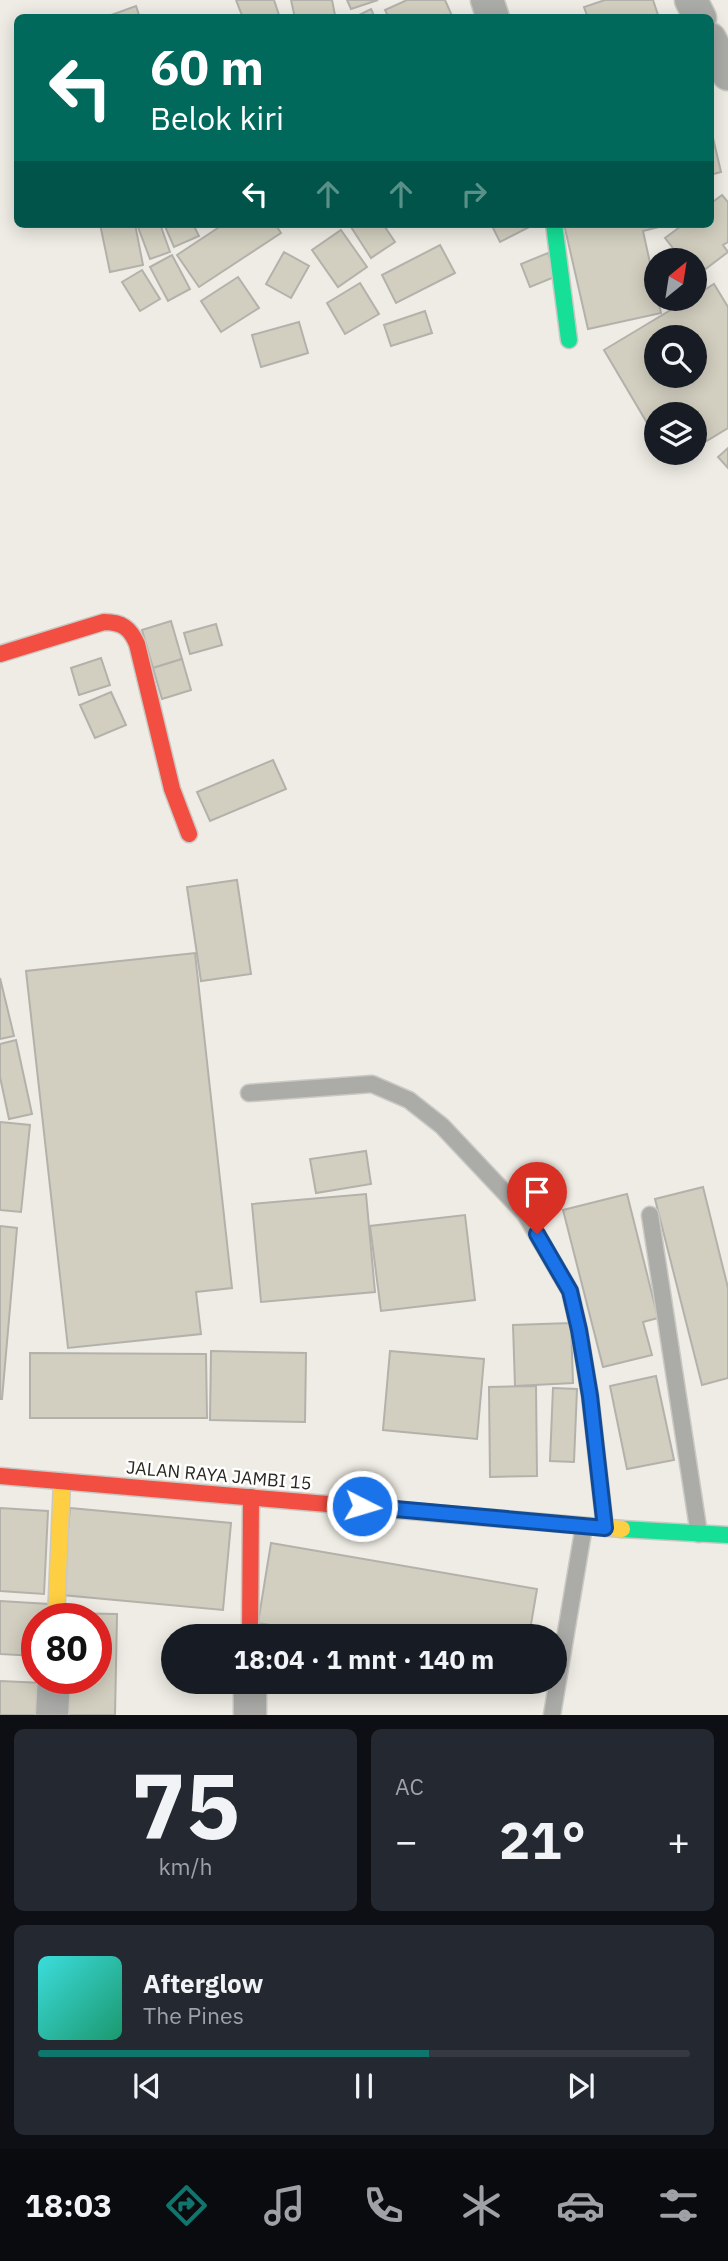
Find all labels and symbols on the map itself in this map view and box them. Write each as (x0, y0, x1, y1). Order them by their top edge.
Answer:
north arrow (644, 248, 707, 312)
pin (507, 1162, 567, 1234)
street label: JALAN RAYA JAMBI 15 (125, 1455, 313, 1495)
position arrow (325, 1469, 399, 1543)
speed limit sign: 80 (21, 1603, 112, 1694)

